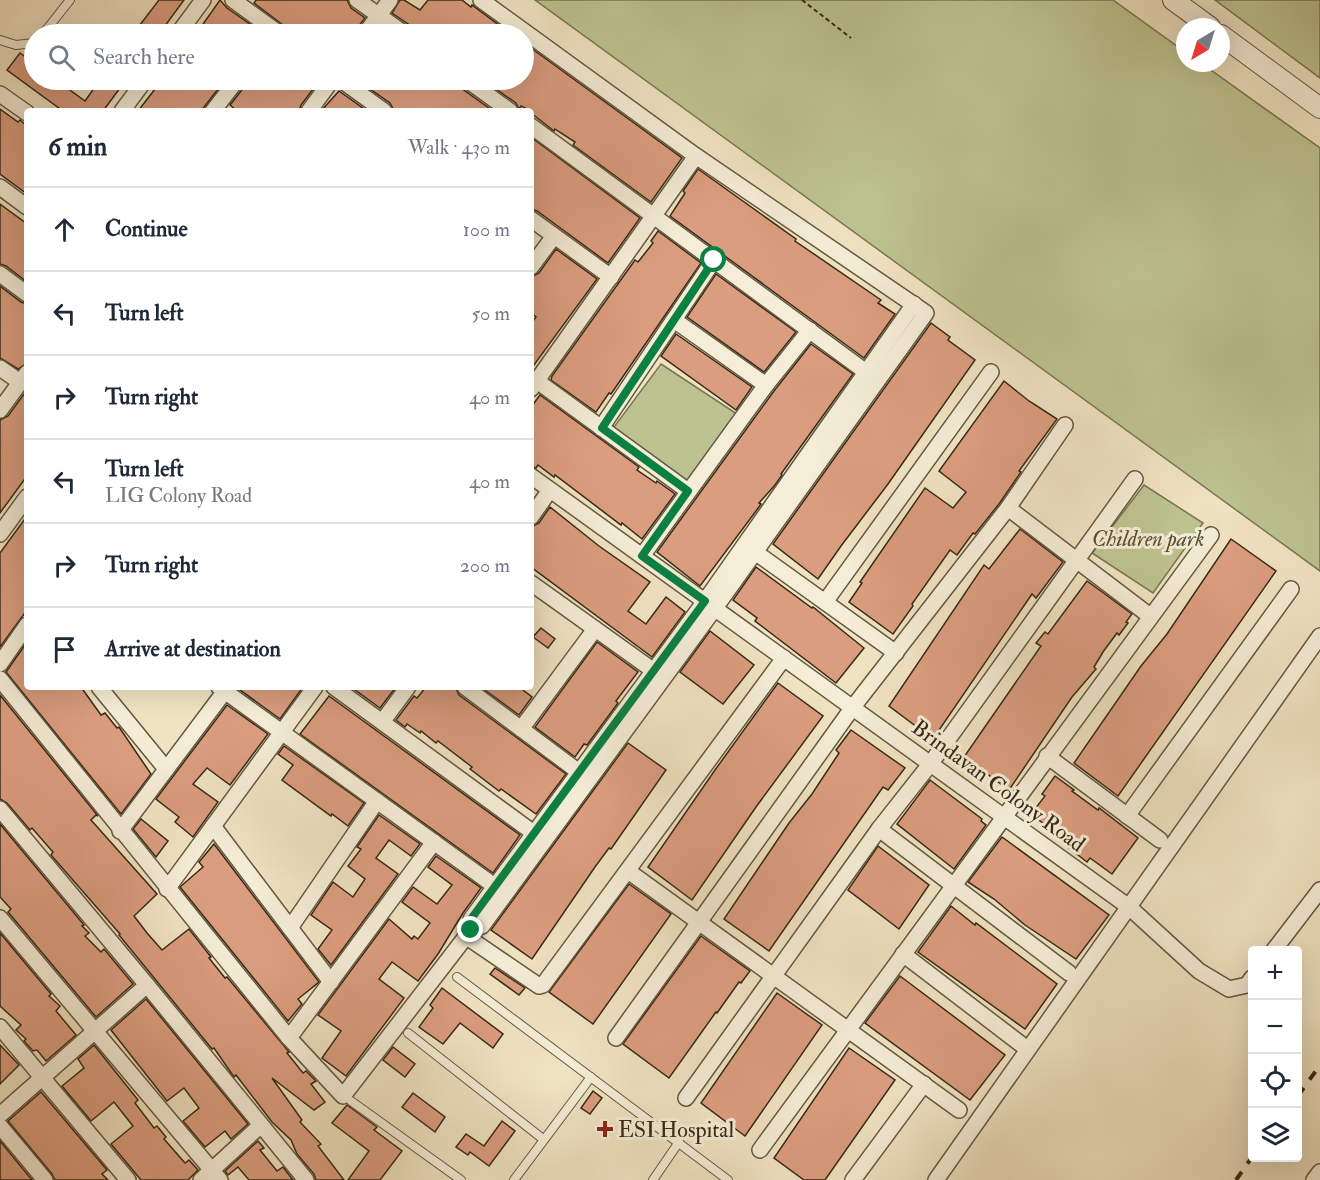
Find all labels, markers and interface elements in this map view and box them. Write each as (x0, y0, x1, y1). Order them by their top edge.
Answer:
north arrow (1176, 18, 1230, 72)
search box (24, 24, 534, 90)
icon: search (45, 41, 78, 74)
text: Search here (93, 43, 195, 71)
text: 6 min (48, 131, 107, 163)
text: Walk · 430 m (408, 135, 510, 160)
icon: ahead (48, 213, 81, 246)
text: Continue (105, 215, 188, 243)
text: 100 m (463, 217, 510, 242)
route start (700, 246, 726, 272)
icon: left (48, 297, 81, 330)
text: Turn left (105, 299, 184, 327)
text: 50 m (471, 301, 510, 326)
icon: right (48, 381, 81, 414)
text: Turn right (105, 383, 198, 411)
text: 40 m (469, 385, 510, 410)
text: Turn left (105, 455, 184, 483)
icon: left (48, 465, 81, 498)
text: 40 m (469, 469, 510, 494)
text: LIG Colony Road (105, 483, 252, 508)
park label: Children park (1092, 525, 1204, 553)
icon: right (48, 549, 81, 582)
text: Turn right (105, 551, 198, 579)
text: 200 m (460, 553, 510, 578)
icon: arrive (48, 633, 81, 666)
text: Arrive at destination (105, 635, 281, 663)
street label: Brindavan Colony Road (906, 713, 1091, 858)
route end (457, 916, 483, 942)
map controls (1248, 946, 1302, 1162)
button: + (1248, 946, 1302, 1000)
button: − (1248, 1000, 1302, 1054)
button: locate (1248, 1054, 1302, 1108)
button: layers (1248, 1108, 1302, 1162)
place label: ESI Hospital (618, 1116, 734, 1145)
marker: ESI Hospital (596, 1120, 614, 1138)

